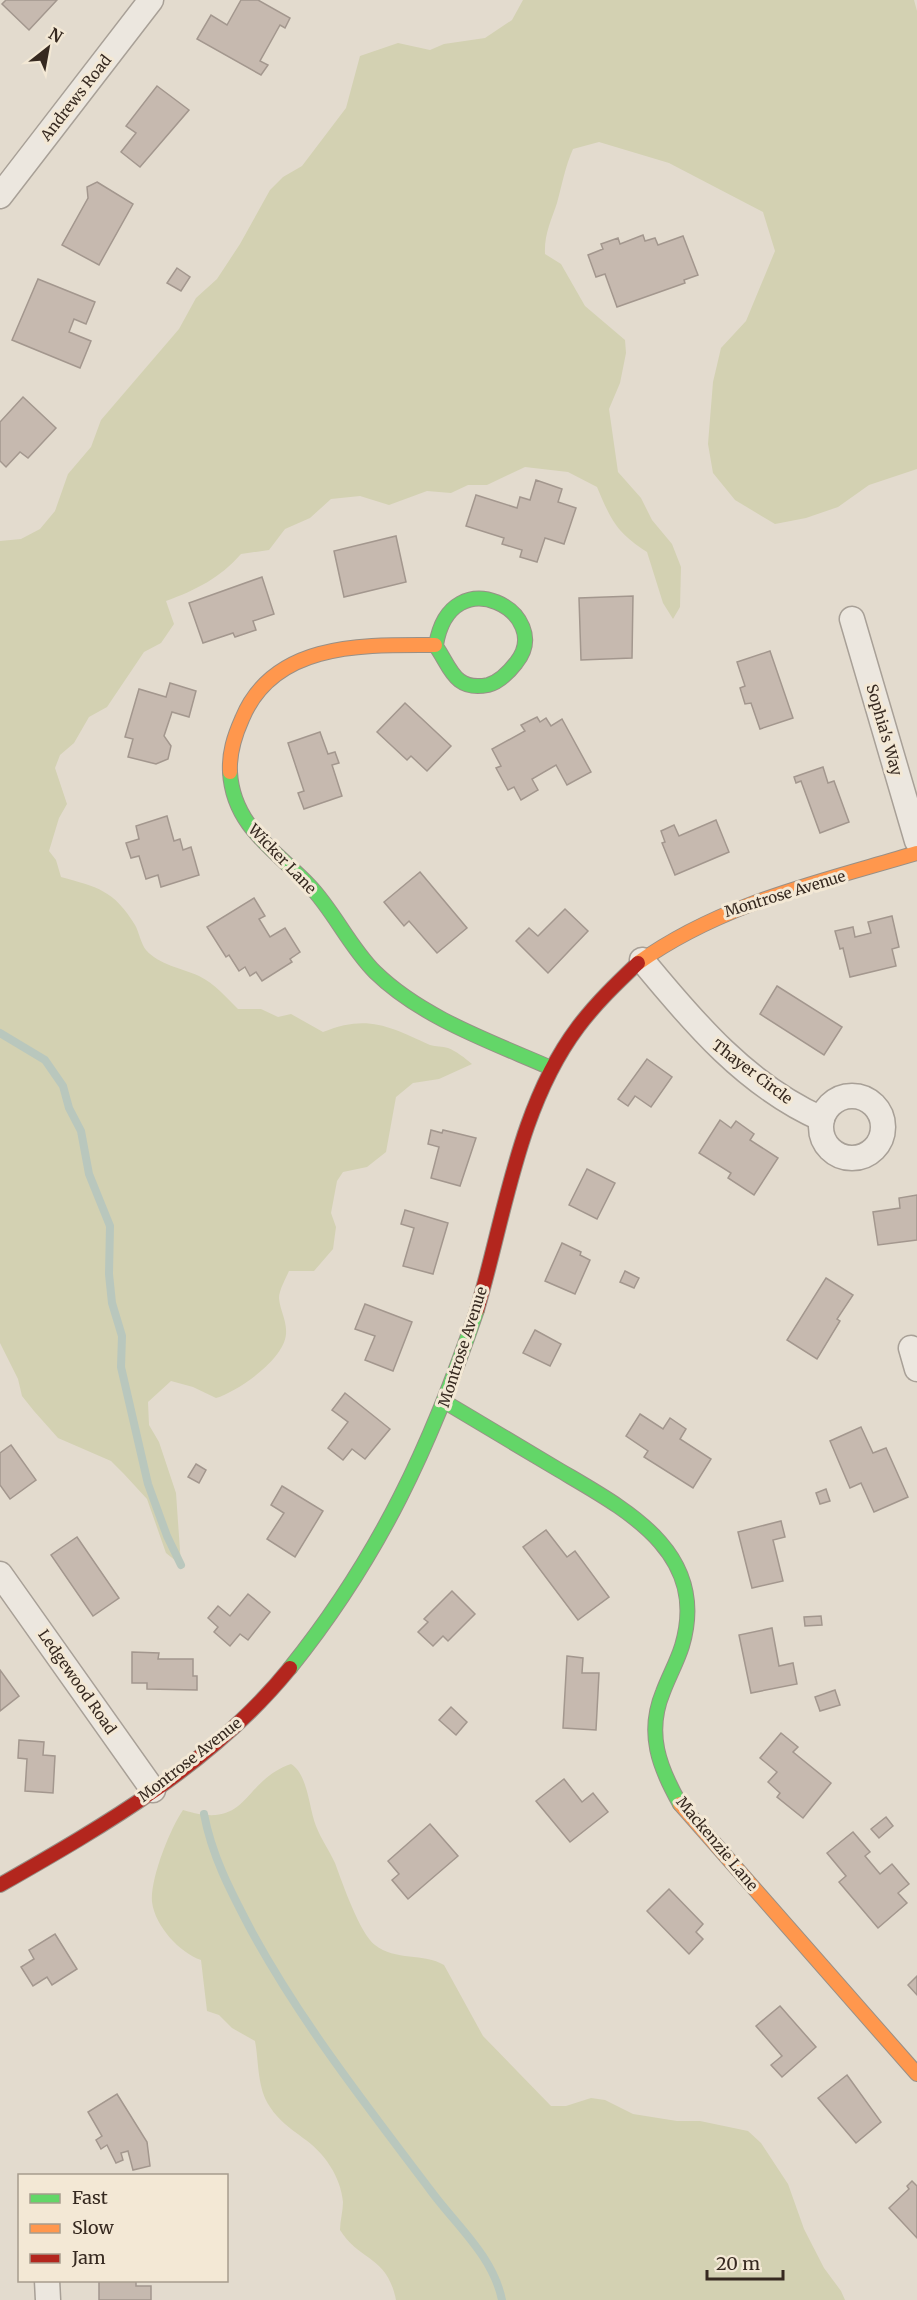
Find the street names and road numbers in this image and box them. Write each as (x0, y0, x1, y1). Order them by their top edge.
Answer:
street label: Andrews Road (35, 51, 115, 145)
street label: Sophia's Way (862, 682, 907, 778)
street label: Wicker Lane (244, 819, 321, 898)
street label: Montrose Avenue (722, 866, 848, 921)
street label: Thayer Circle (708, 1035, 796, 1108)
street label: Montrose Avenue (434, 1284, 491, 1410)
street label: Ledgewood Road (34, 1626, 121, 1738)
street label: Montrose Avenue (134, 1713, 245, 1806)
street label: Mackenzie Lane (672, 1793, 762, 1895)

